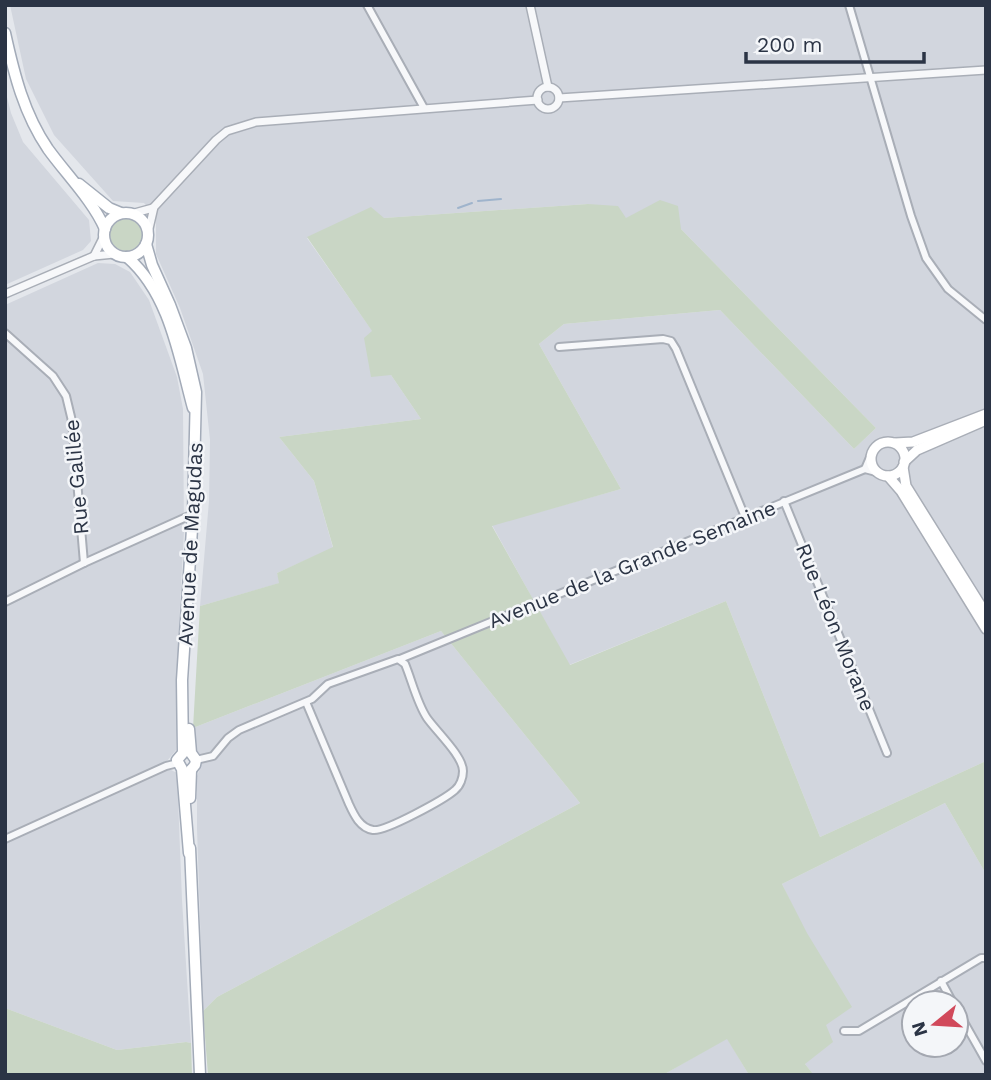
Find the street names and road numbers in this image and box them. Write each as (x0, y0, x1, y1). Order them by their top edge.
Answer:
street label: Rue Galilée (59, 418, 93, 536)
street label: Avenue de Magudas (172, 442, 208, 646)
street label: Avenue de la Grande Semaine (485, 495, 779, 633)
street label: Rue Léon Morane (791, 539, 881, 715)

